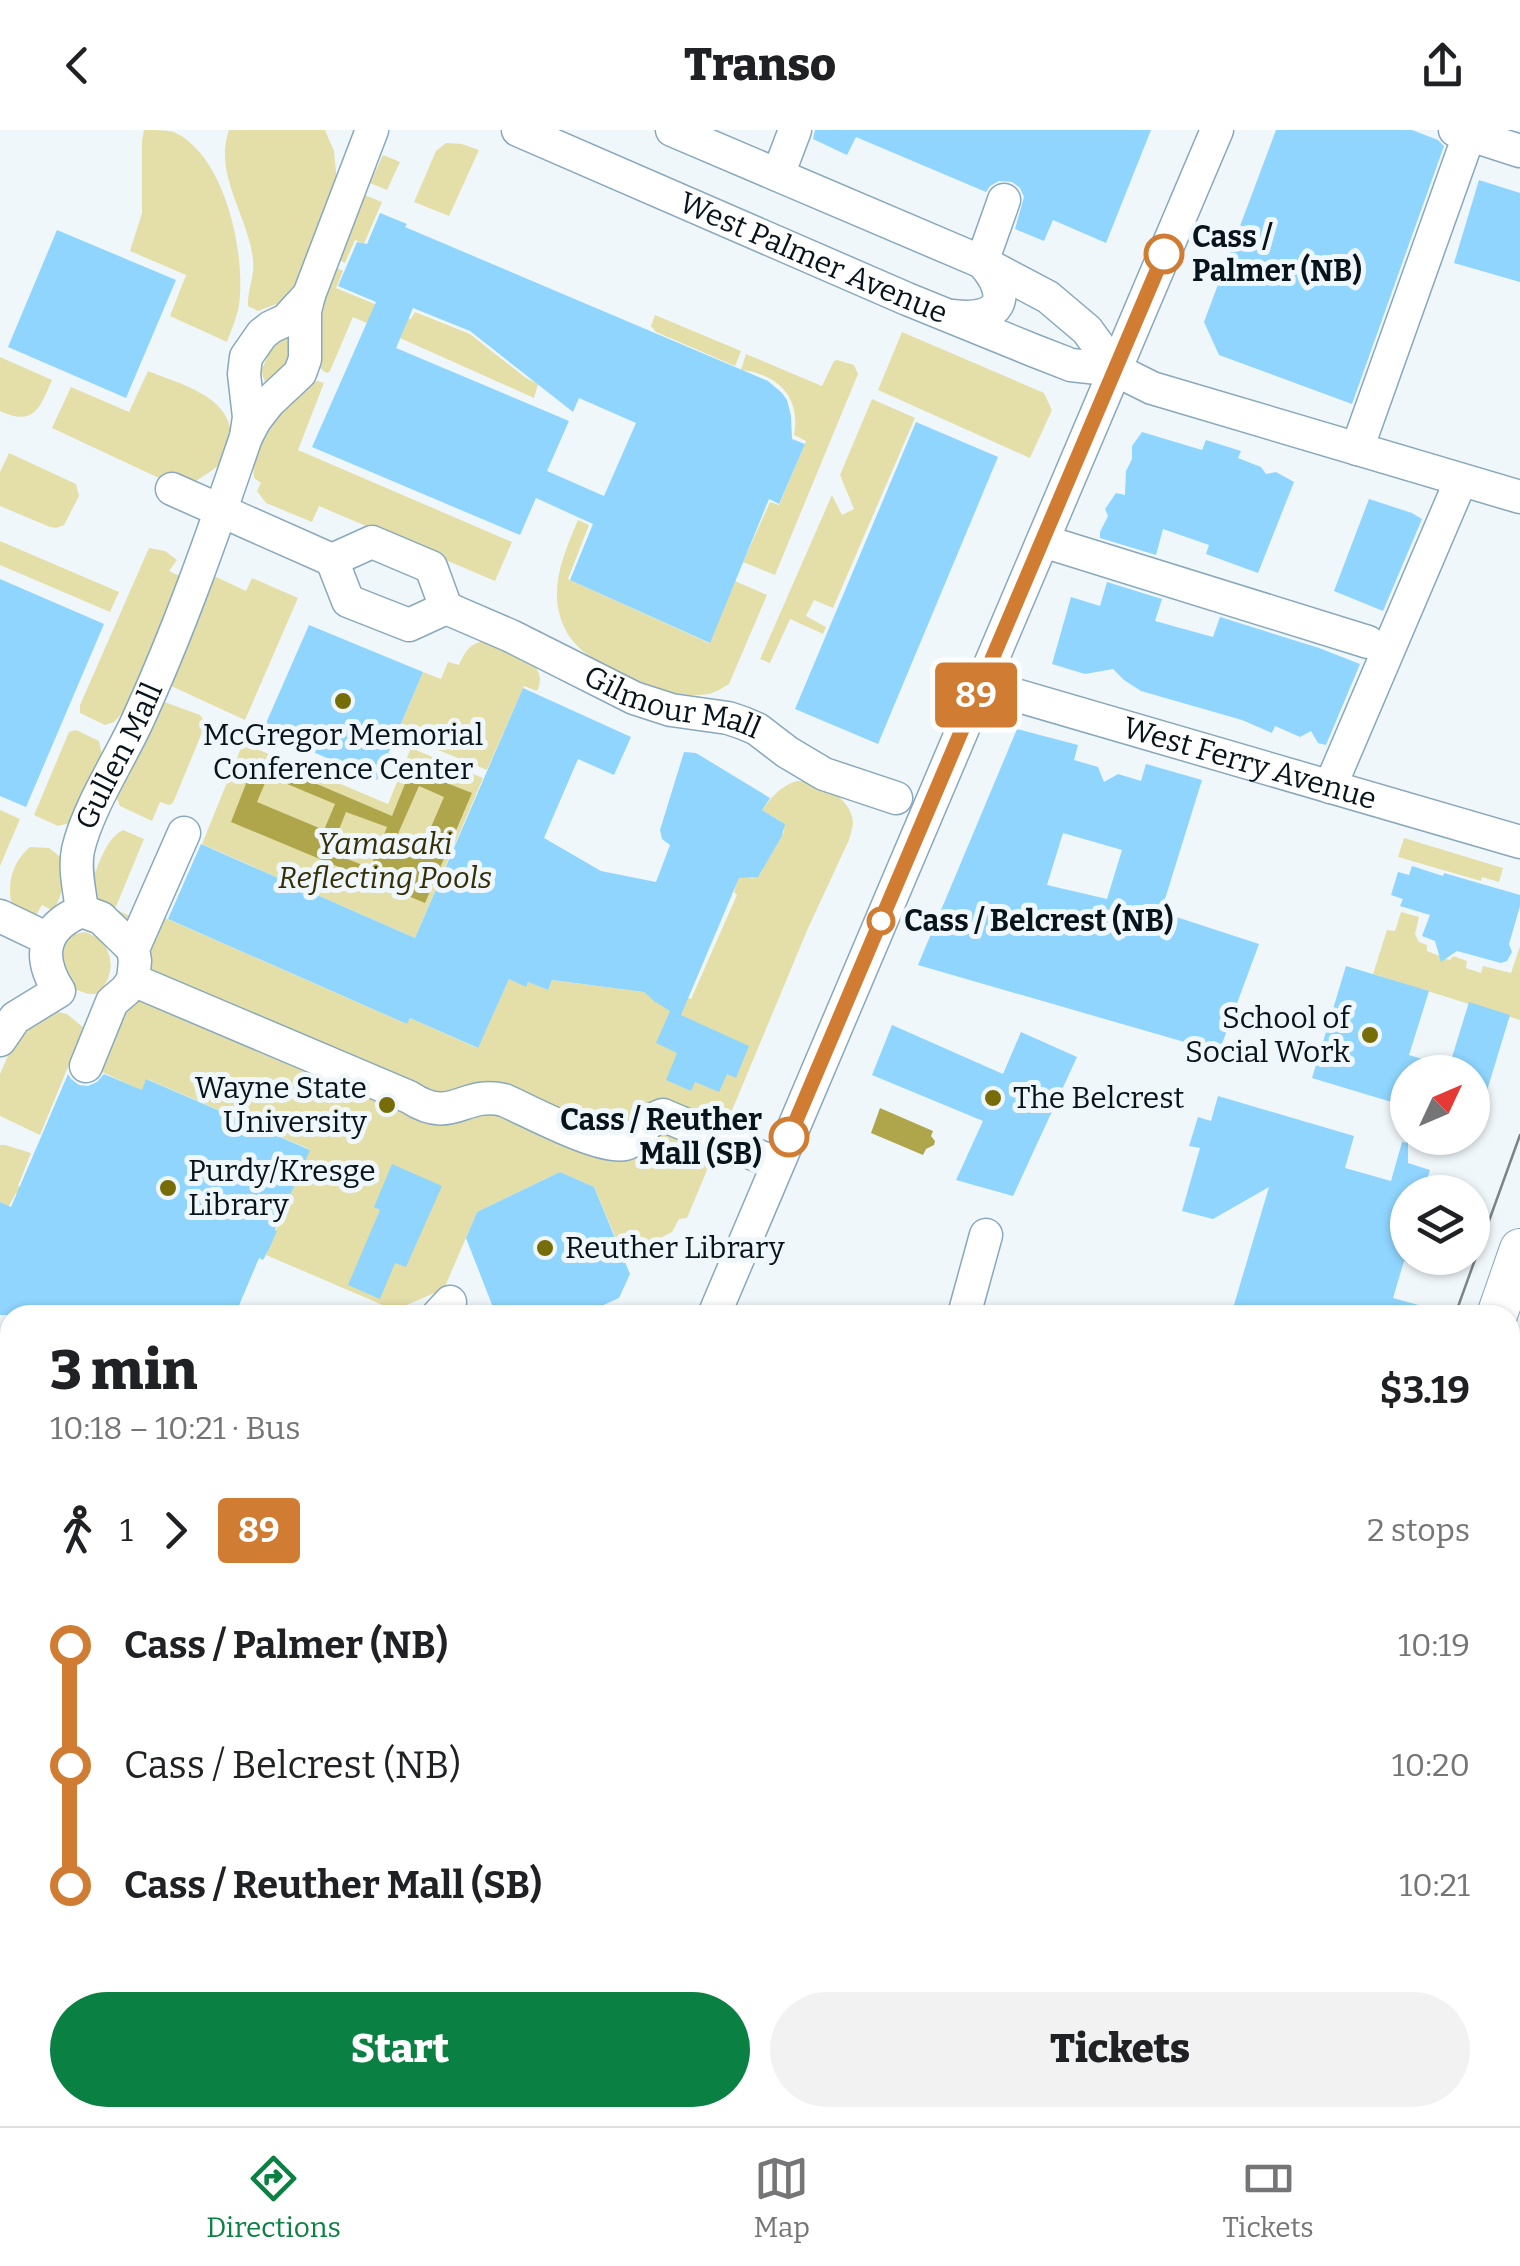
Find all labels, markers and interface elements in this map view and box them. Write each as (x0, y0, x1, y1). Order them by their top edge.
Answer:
icon: back (50, 38, 105, 93)
text: Transo (684, 38, 836, 92)
icon: share (1415, 38, 1470, 93)
street label: West Palmer Avenue (674, 184, 953, 331)
place label: Cass / Palmer (NB) (1192, 219, 1362, 289)
marker: Cass / Palmer (NB) (1145, 235, 1183, 273)
street label: Gilmour Mall (578, 658, 766, 746)
line badge: 89 (931, 662, 1021, 728)
text: 89 (955, 674, 997, 716)
street label: Gullen Mall (68, 677, 170, 835)
marker: McGregor Memorial Conference Center (332, 690, 354, 712)
street label: West Ferry Avenue (1119, 709, 1381, 817)
place label: McGregor Memorial Conference Center (203, 717, 483, 787)
park label: Yamasaki Reflecting Pools (278, 826, 492, 896)
place label: Cass / Belcrest (NB) (904, 903, 1174, 939)
marker: Cass / Belcrest (NB) (868, 908, 894, 934)
place label: School of Social Work (1185, 1000, 1353, 1070)
marker: School of Social Work (1359, 1024, 1381, 1046)
north arrow (1390, 1055, 1490, 1155)
map controls (1390, 1055, 1490, 1275)
place label: Wayne State University (195, 1070, 367, 1140)
place label: The Belcrest (1013, 1080, 1185, 1116)
marker: The Belcrest (982, 1087, 1004, 1109)
marker: Wayne State University (376, 1094, 398, 1116)
place label: Cass / Reuther Mall (SB) (560, 1102, 762, 1172)
marker: Cass / Reuther Mall (SB) (770, 1118, 808, 1156)
place label: Purdy/Kresge Library (188, 1153, 376, 1223)
button: layers (1390, 1175, 1490, 1275)
marker: Purdy/Kresge Library (157, 1177, 179, 1199)
place label: Reuther Library (565, 1230, 785, 1266)
marker: Reuther Library (534, 1237, 556, 1259)
text: 3 min (50, 1338, 197, 1404)
text: $3.19 (1380, 1367, 1470, 1413)
text: 10:18 – 10:21 · Bus (50, 1409, 301, 1447)
icon: walk (50, 1503, 105, 1558)
icon: forward (148, 1503, 203, 1558)
text: 89 (238, 1509, 280, 1551)
text: 1 (120, 1511, 133, 1549)
text: 2 stops (1367, 1511, 1470, 1549)
text: Cass / Palmer (NB) (124, 1622, 448, 1668)
text: 10:19 (1398, 1626, 1470, 1664)
text: Cass / Belcrest (NB) (124, 1742, 461, 1788)
text: 10:20 (1392, 1746, 1470, 1784)
text: Cass / Reuther Mall (SB) (124, 1862, 542, 1908)
text: 10:21 (1399, 1866, 1470, 1904)
button: Start (50, 1992, 750, 2107)
button: Tickets (770, 1992, 1470, 2107)
tab: Directions (206, 2151, 341, 2244)
tab: Map (753, 2151, 810, 2244)
tab: Tickets (1222, 2151, 1314, 2244)

